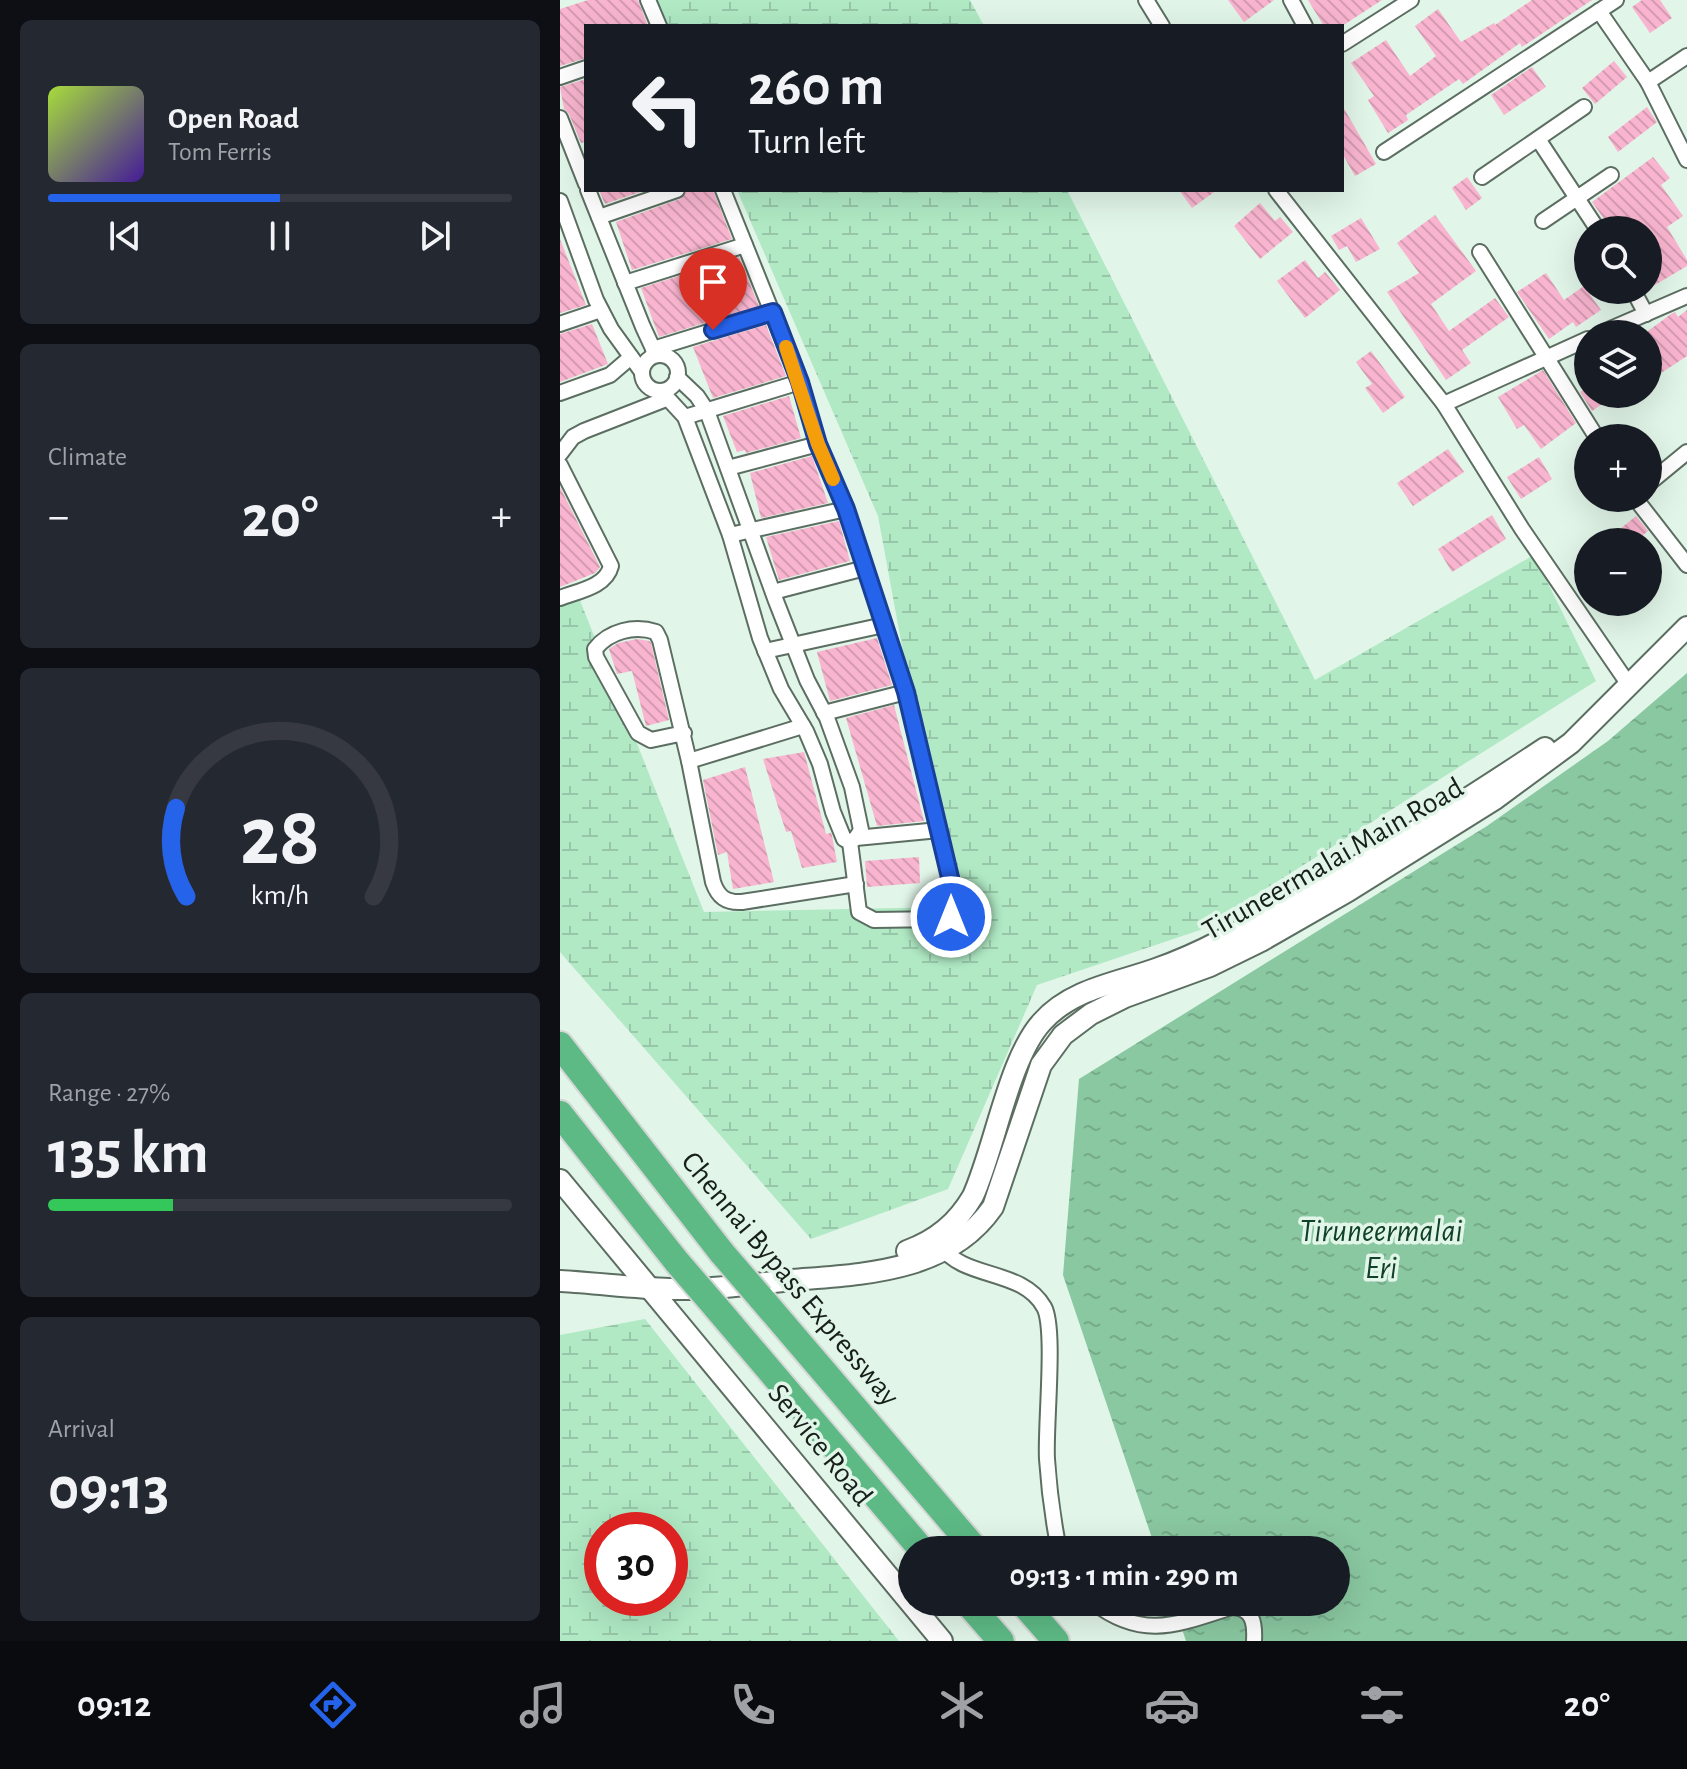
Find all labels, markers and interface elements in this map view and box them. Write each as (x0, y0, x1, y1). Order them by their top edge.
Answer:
icon: left (616, 56, 720, 160)
text: 260 m (748, 59, 884, 115)
text: Open Road (168, 104, 299, 134)
text: Turn left (748, 124, 865, 160)
text: Tom Ferris (168, 139, 272, 165)
icon: previous (103, 214, 147, 258)
icon: pause (258, 214, 302, 258)
icon: next (413, 214, 457, 258)
map controls (1574, 216, 1662, 616)
button: search (1574, 216, 1662, 304)
pin (679, 248, 747, 330)
icon: arrive (691, 260, 735, 304)
button: layers (1574, 320, 1662, 408)
button: + (1574, 424, 1662, 512)
text: Climate (48, 444, 127, 470)
text: 20° (241, 488, 319, 548)
text: − (48, 495, 69, 539)
text: + (491, 495, 512, 539)
button: − (1574, 528, 1662, 616)
street label: Tiruneermalai Main Road (1198, 772, 1468, 946)
text: 28 (240, 795, 320, 879)
position arrow (909, 875, 993, 959)
text: km/h (251, 881, 309, 910)
text: Range · 27% (48, 1080, 170, 1106)
text: 135 km (48, 1124, 209, 1184)
street label: Chennai Bypass Expressway (675, 1146, 905, 1412)
water label: Tiruneermalai Eri (1300, 1215, 1462, 1284)
street label: Service Road (762, 1378, 878, 1512)
text: Arrival (48, 1416, 115, 1442)
text: 09:13 (48, 1460, 169, 1520)
speed limit sign: 30 (584, 1512, 688, 1616)
text: 09:13 · 1 min · 290 m (1010, 1561, 1238, 1591)
icon: directions (305, 1677, 361, 1733)
icon: music (515, 1677, 571, 1733)
icon: phone (725, 1677, 781, 1733)
icon: climate (934, 1677, 990, 1733)
icon: car (1144, 1677, 1200, 1733)
icon: filters (1354, 1677, 1410, 1733)
text: 09:12 (77, 1687, 151, 1723)
text: 20° (1564, 1687, 1610, 1723)

